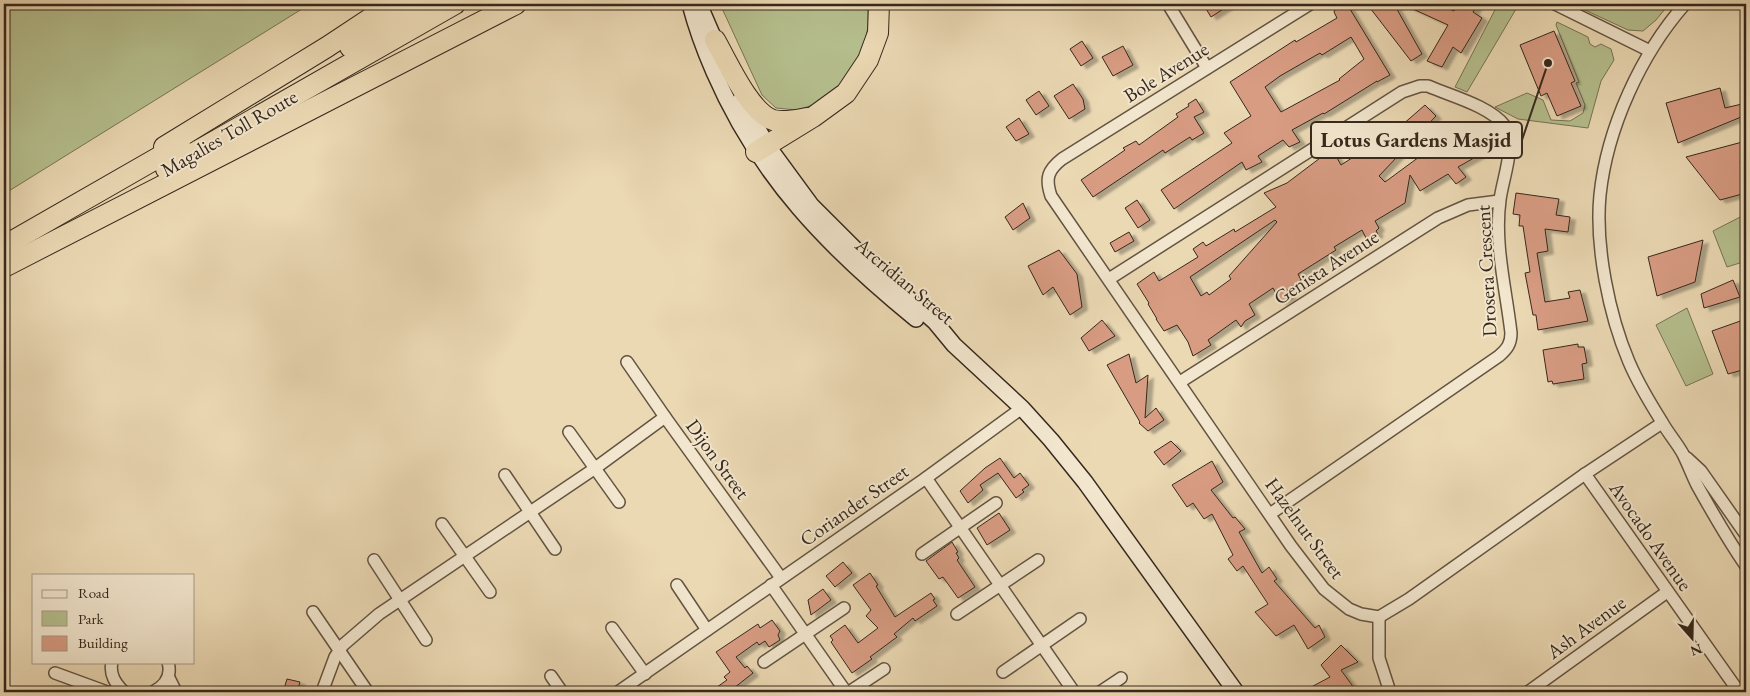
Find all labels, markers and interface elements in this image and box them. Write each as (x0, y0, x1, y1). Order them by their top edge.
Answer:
street label: Bole Avenue (1119, 36, 1213, 108)
street label: Magalies Toll Route (156, 83, 302, 183)
callout: Lotus Gardens Masjid (1311, 122, 1522, 158)
text: Lotus Gardens Masjid (1320, 126, 1512, 153)
street label: Drosera Crescent (1470, 204, 1502, 338)
street label: Genista Avenue (1269, 223, 1384, 311)
street label: Arcridian Street (849, 231, 960, 330)
street label: Dijon Street (680, 414, 756, 505)
street label: Coriander Street (795, 458, 914, 552)
street label: Hazelnut Street (1259, 472, 1351, 584)
street label: Avocado Avenue (1603, 475, 1698, 596)
legend (32, 574, 195, 664)
text: Road (78, 583, 110, 602)
street label: Ash Avenue (1540, 589, 1631, 665)
text: Park (78, 609, 105, 628)
north arrow (1668, 614, 1718, 664)
text: Building (78, 633, 128, 652)
text: N (1687, 640, 1705, 661)

